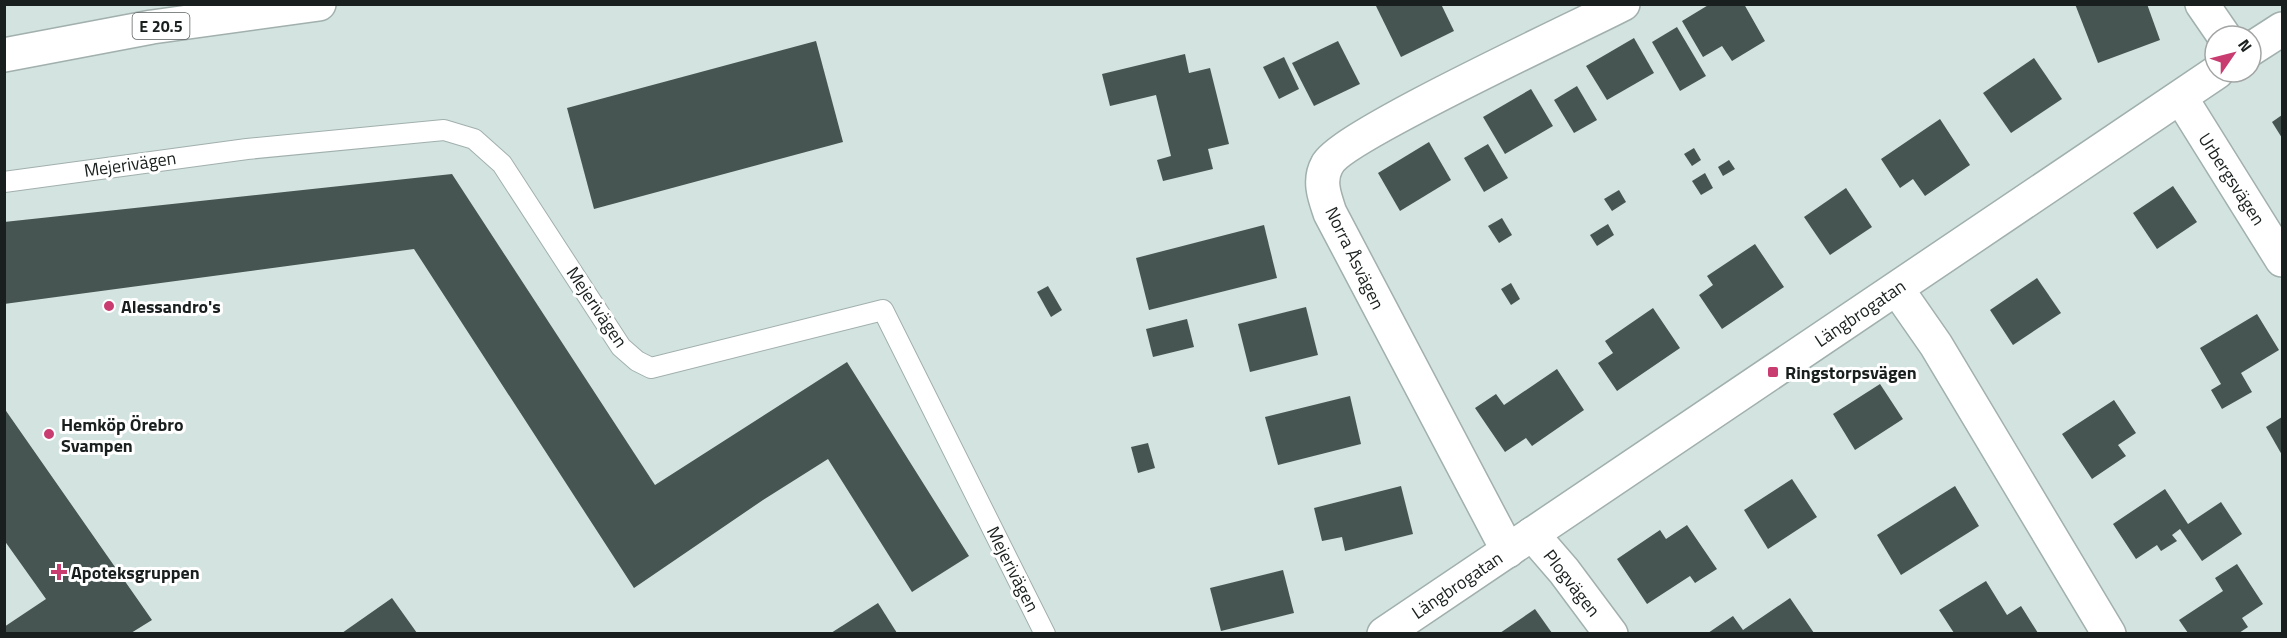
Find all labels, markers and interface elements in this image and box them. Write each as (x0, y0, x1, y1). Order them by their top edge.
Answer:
road number: E 20.5 (132, 13, 190, 39)
north arrow (2203, 24, 2263, 84)
text: N (2232, 34, 2258, 57)
street label: Urbergsvägen (2192, 127, 2272, 231)
street label: Mejerivägen (82, 144, 178, 184)
street label: Norra Åsvägen (1318, 202, 1392, 314)
street label: Mejerivägen (560, 261, 634, 353)
street label: Längbrogatan (1809, 272, 1911, 354)
place label: Alessandro's (121, 293, 221, 320)
marker: Alessandro's (102, 299, 116, 313)
place label: Ringstorpsvägen (1785, 359, 1917, 386)
marker: Ringstorpsvägen (1766, 365, 1780, 379)
place label: Hemköp Örebro Svampen (61, 411, 183, 459)
marker: Hemköp Örebro Svampen (42, 427, 56, 441)
street label: Mejerivägen (980, 521, 1046, 617)
street label: Längbrogatan (1406, 544, 1508, 626)
street label: Plogvägen (1537, 544, 1607, 622)
place label: Apoteksgruppen (71, 559, 200, 586)
marker: Apoteksgruppen (52, 565, 66, 579)

